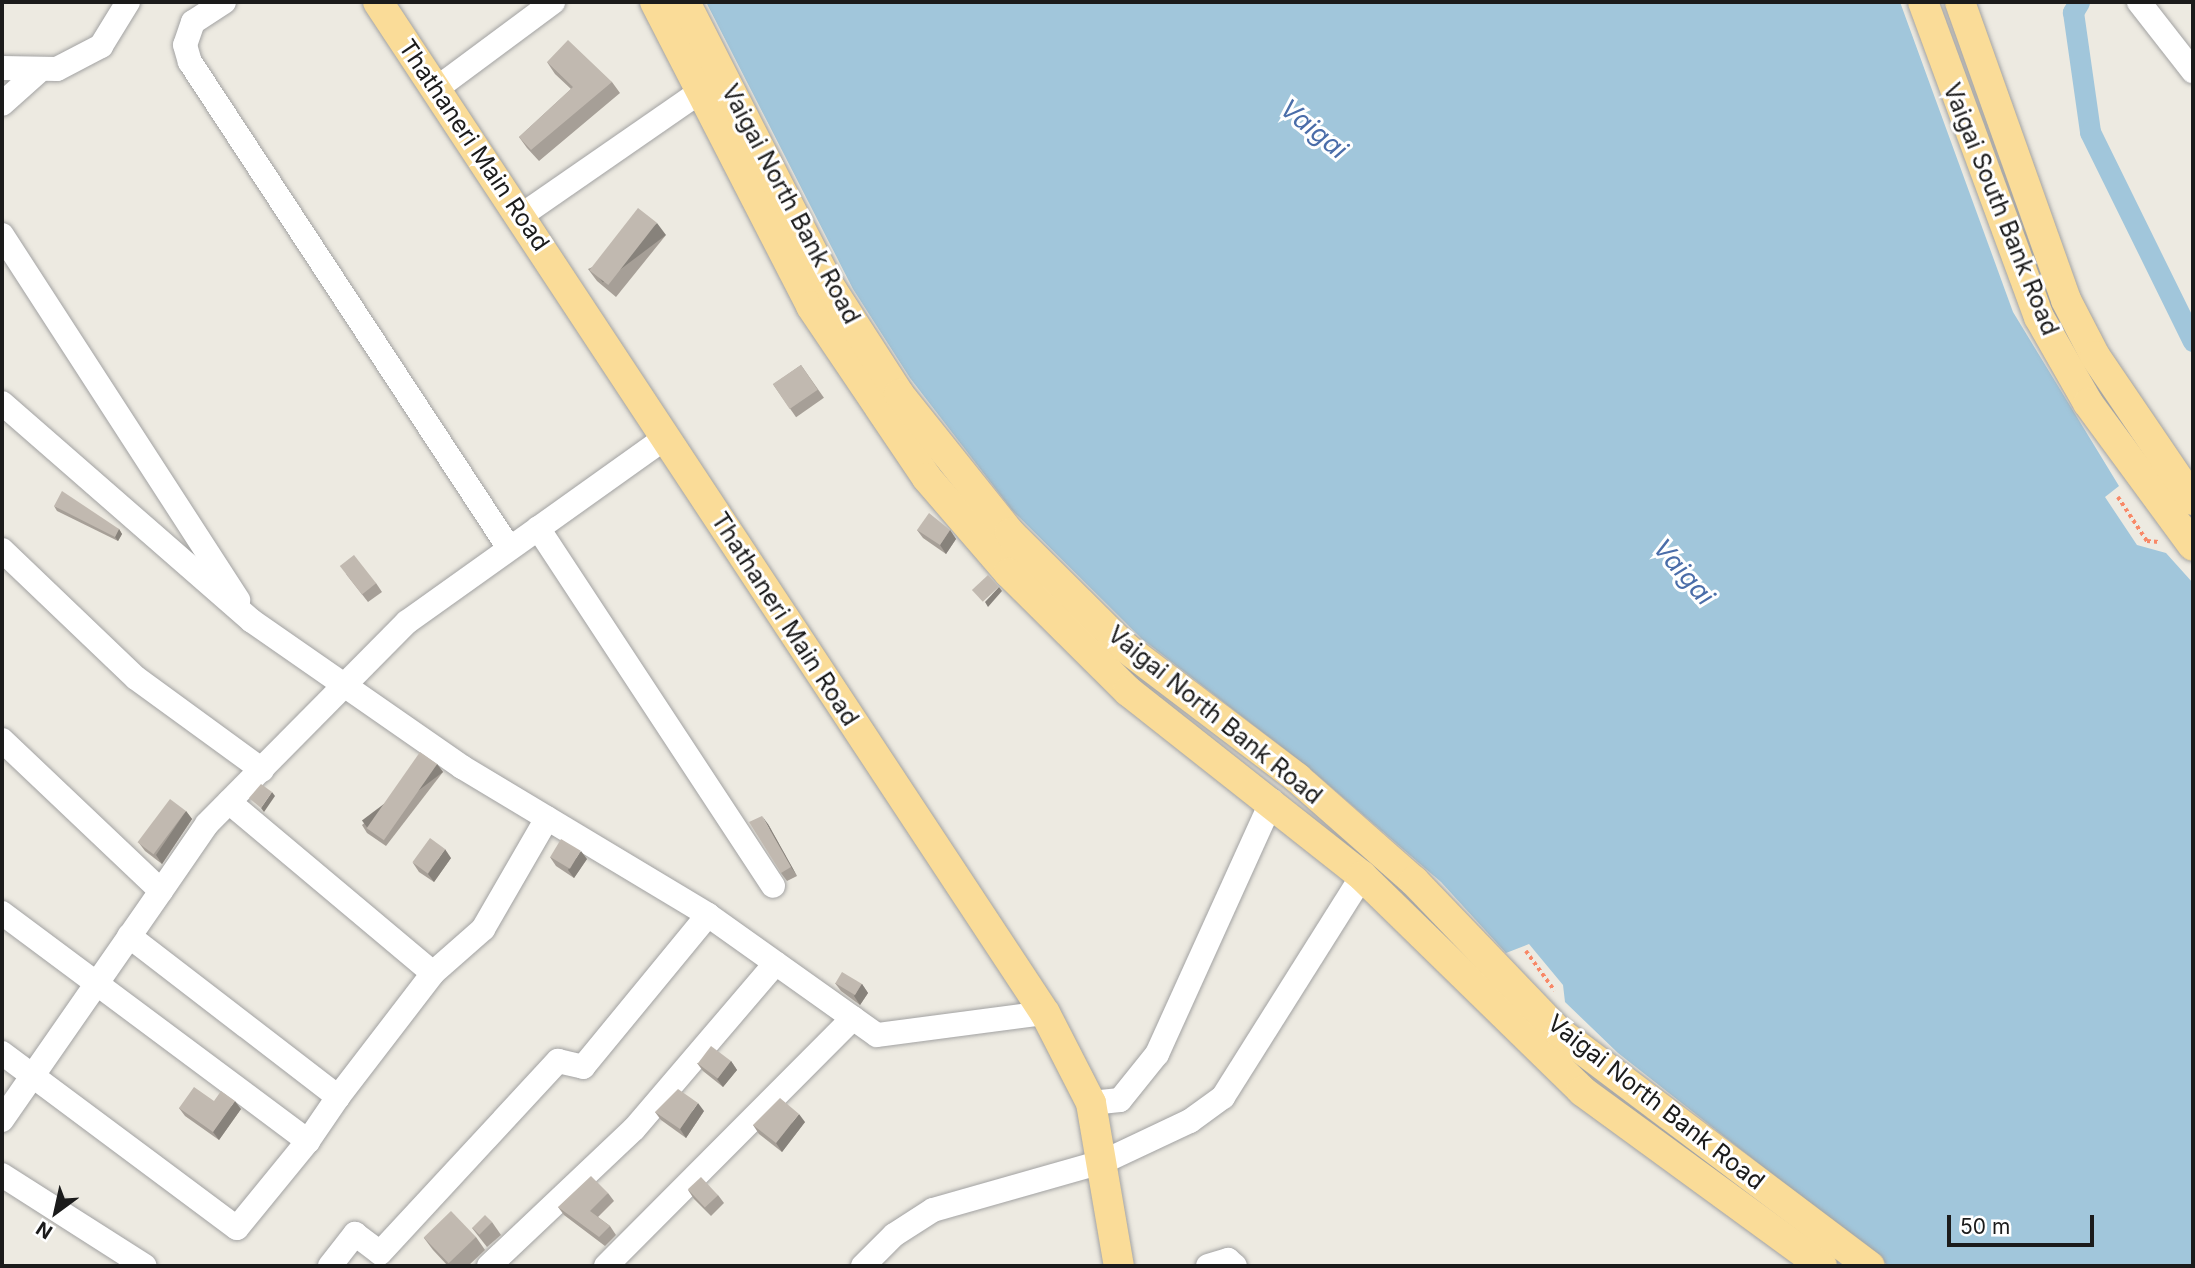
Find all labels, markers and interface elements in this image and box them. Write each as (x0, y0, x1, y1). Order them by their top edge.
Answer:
street label: Thathaneri Main Road (393, 34, 555, 256)
street label: Vaigai North Bank Road (716, 79, 866, 329)
street label: Vaigai South Bank Road (1937, 79, 2065, 339)
water label: Vaigai (1274, 93, 1354, 165)
street label: Thathaneri Main Road (705, 507, 865, 731)
water label: Vaigai (1647, 533, 1721, 611)
street label: Vaigai North Bank Road (1102, 620, 1328, 810)
street label: Vaigai North Bank Road (1542, 1008, 1770, 1196)
north arrow (21, 1177, 91, 1247)
scale bar (1950, 1202, 2097, 1246)
text: 50 m (1960, 1214, 2010, 1239)
text: N (32, 1216, 57, 1244)

